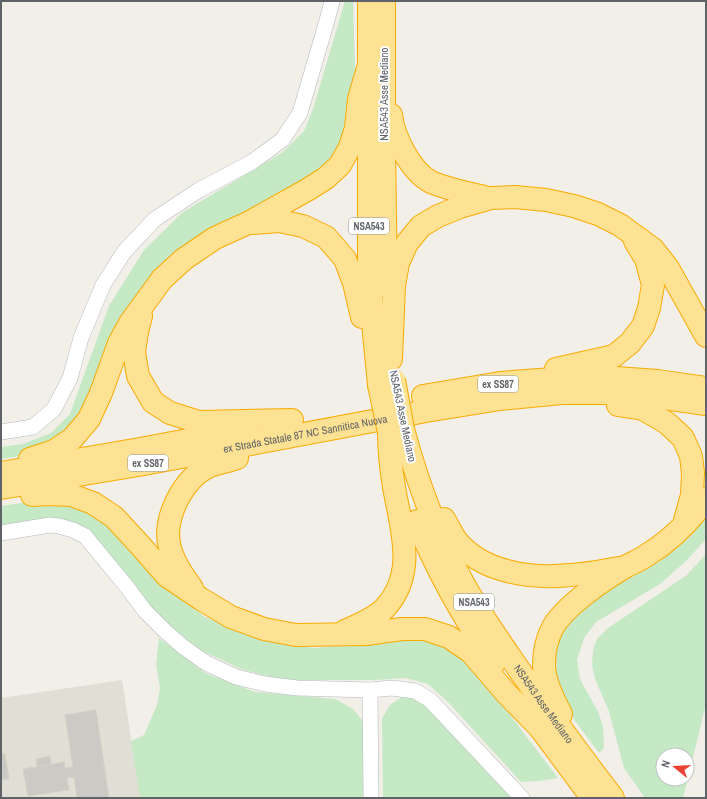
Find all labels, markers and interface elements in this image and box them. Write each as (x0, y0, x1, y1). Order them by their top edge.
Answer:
street label: NSA543 Asse Mediano (377, 47, 391, 141)
road number: NSA543 (349, 218, 389, 234)
street label: NSA543 Asse Mediano (386, 369, 420, 463)
road number: ex SS87 (478, 376, 518, 392)
street label: ex Strada Statale 87 NC Sannitica Nuova (222, 411, 388, 456)
road number: ex SS87 (128, 455, 168, 471)
road number: NSA543 (454, 594, 494, 610)
street label: NSA543 Asse Mediano (511, 662, 576, 746)
north arrow (655, 747, 695, 787)
text: N (658, 759, 673, 769)

